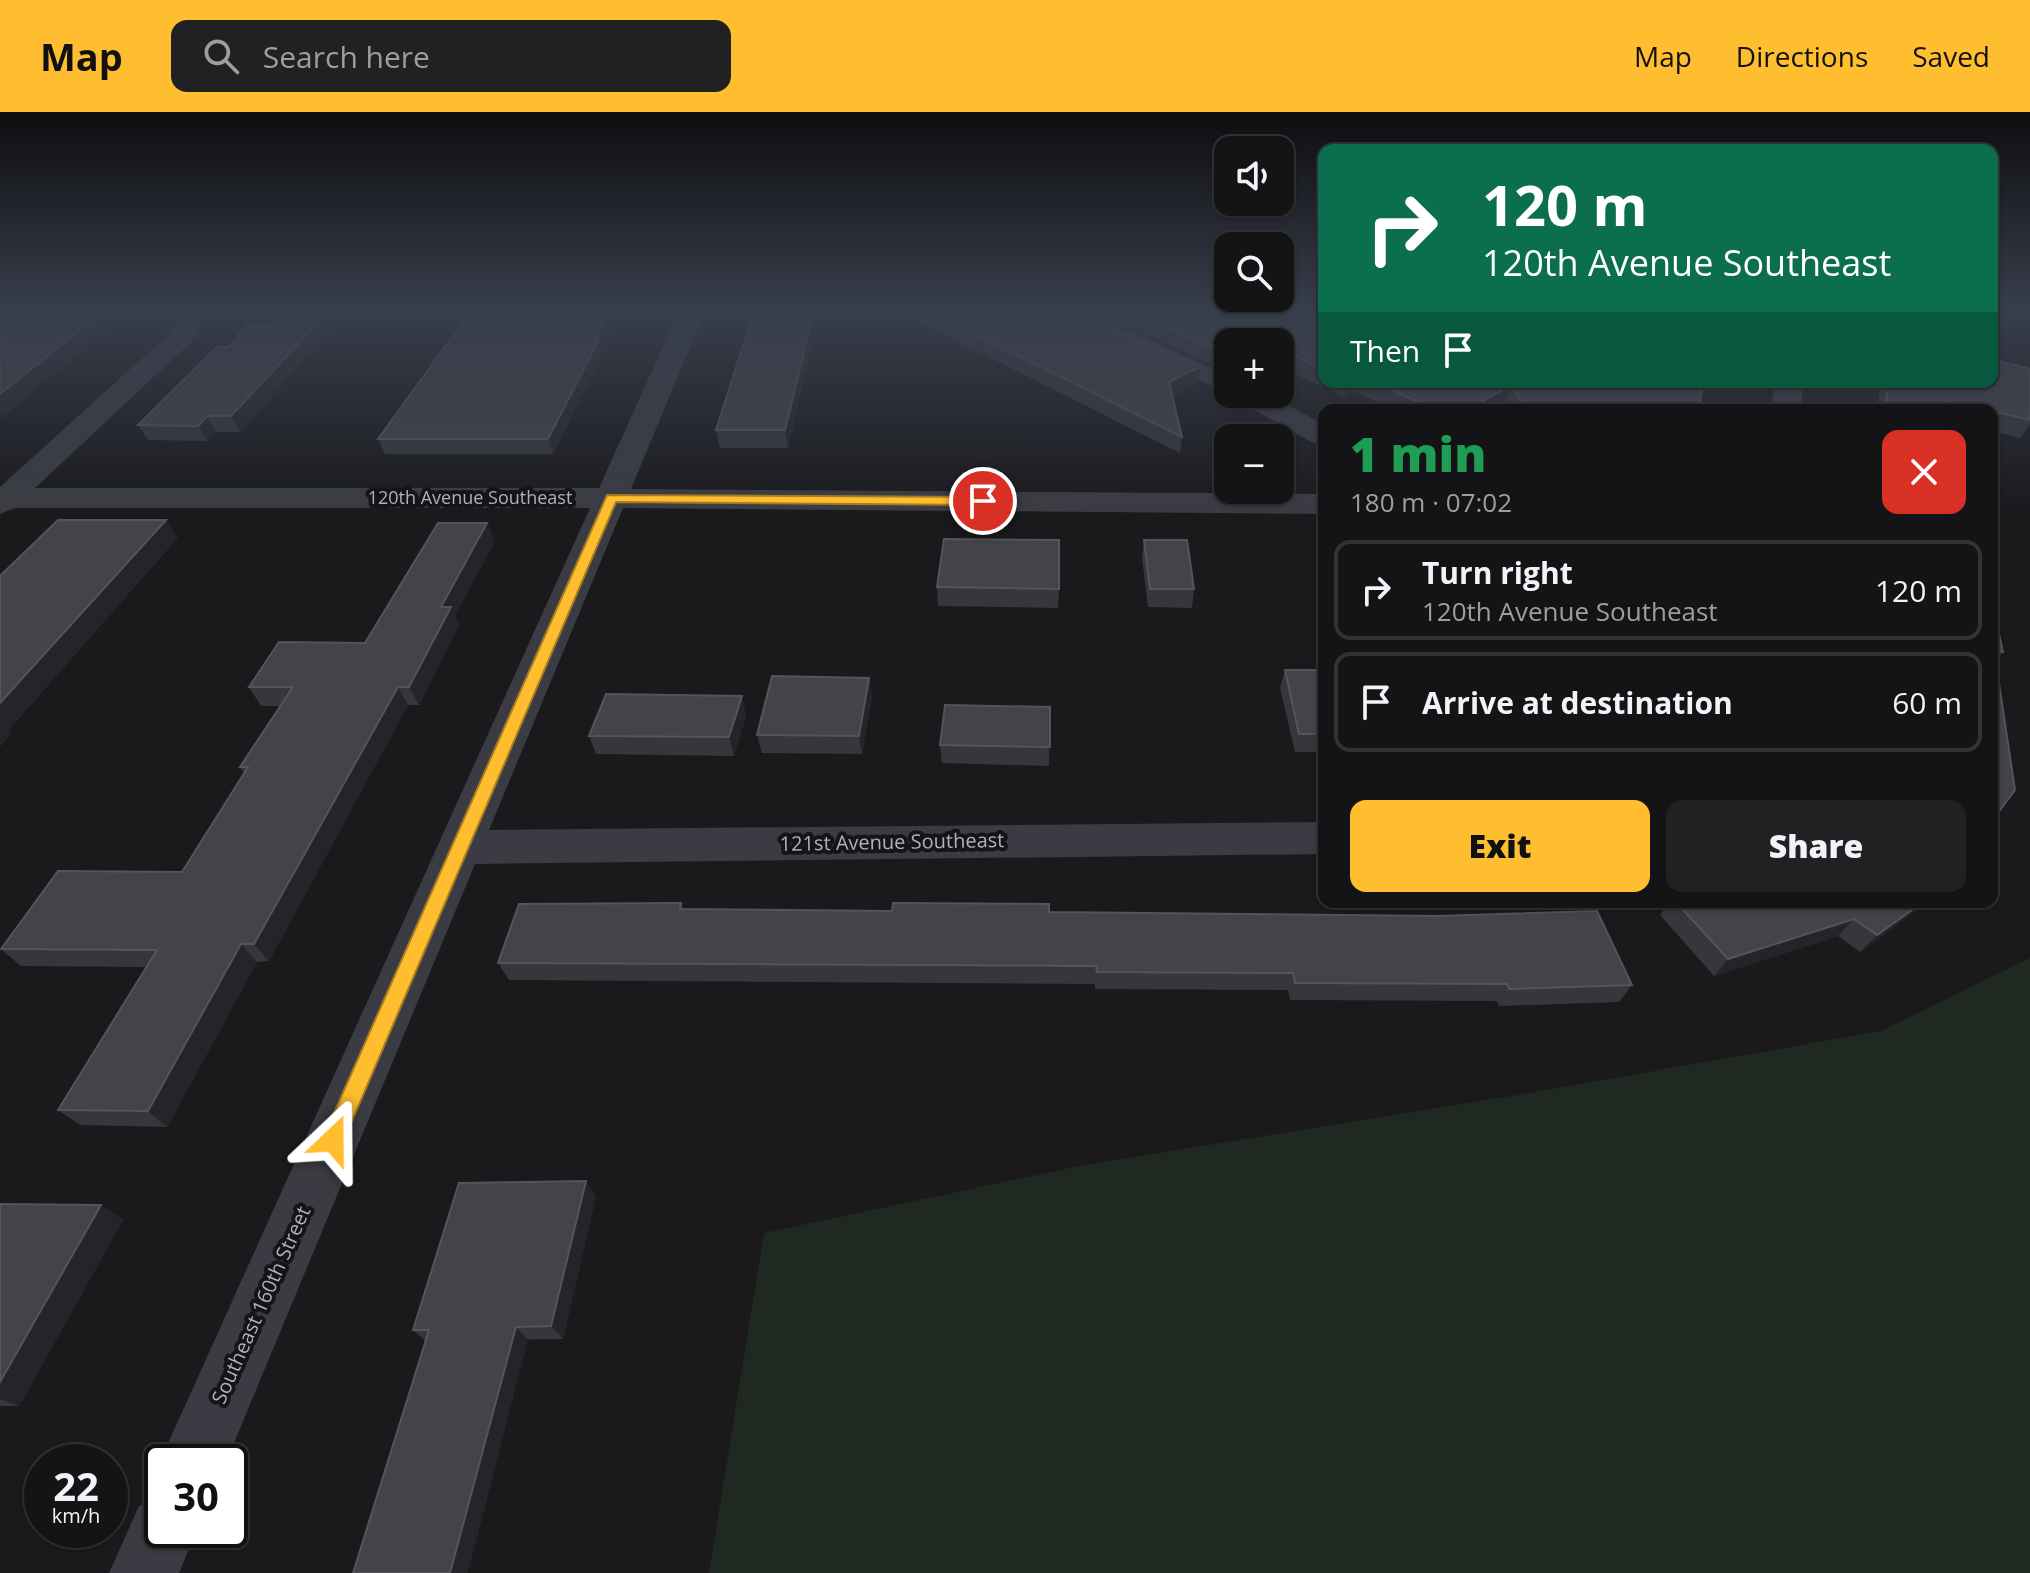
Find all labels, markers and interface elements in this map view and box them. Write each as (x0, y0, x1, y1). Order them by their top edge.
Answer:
search box (171, 20, 731, 92)
text: Map (40, 30, 123, 82)
icon: search (199, 34, 243, 78)
text: Search here (263, 36, 430, 77)
text: Map (1634, 37, 1692, 75)
text: Directions (1736, 37, 1868, 75)
text: Saved (1912, 37, 1990, 75)
map controls (1214, 136, 1294, 504)
button: sound (1214, 136, 1294, 216)
text: 120 m (1482, 166, 1648, 242)
icon: right (1350, 176, 1454, 280)
button: search (1214, 232, 1294, 312)
text: 120th Avenue Southeast (1482, 238, 1891, 287)
button: + (1214, 328, 1294, 408)
icon: arrive (1436, 328, 1480, 372)
text: Then (1350, 330, 1420, 371)
text: 1 min (1350, 421, 1486, 486)
button: − (1214, 424, 1294, 504)
button: close (1882, 430, 1966, 514)
pin (949, 467, 1017, 535)
icon: arrive (961, 479, 1005, 523)
text: 180 m · 07:02 (1350, 484, 1512, 520)
street label: 120th Avenue Southeast (368, 485, 572, 509)
text: Turn right (1422, 552, 1573, 593)
icon: right (1354, 568, 1398, 612)
text: 120 m (1875, 570, 1962, 611)
text: 120th Avenue Southeast (1422, 593, 1718, 629)
icon: arrive (1354, 680, 1398, 724)
text: Arrive at destination (1422, 682, 1733, 723)
text: 60 m (1892, 682, 1962, 723)
button: Exit (1350, 800, 1650, 892)
button: Share (1666, 800, 1966, 892)
street label: 121st Avenue Southeast (779, 826, 1005, 857)
position arrow (291, 1098, 375, 1182)
street label: Southeast 160th Street (205, 1202, 316, 1408)
speed limit sign: 30 (144, 1444, 248, 1548)
text: 22 (53, 1458, 99, 1513)
text: km/h (52, 1502, 100, 1529)

